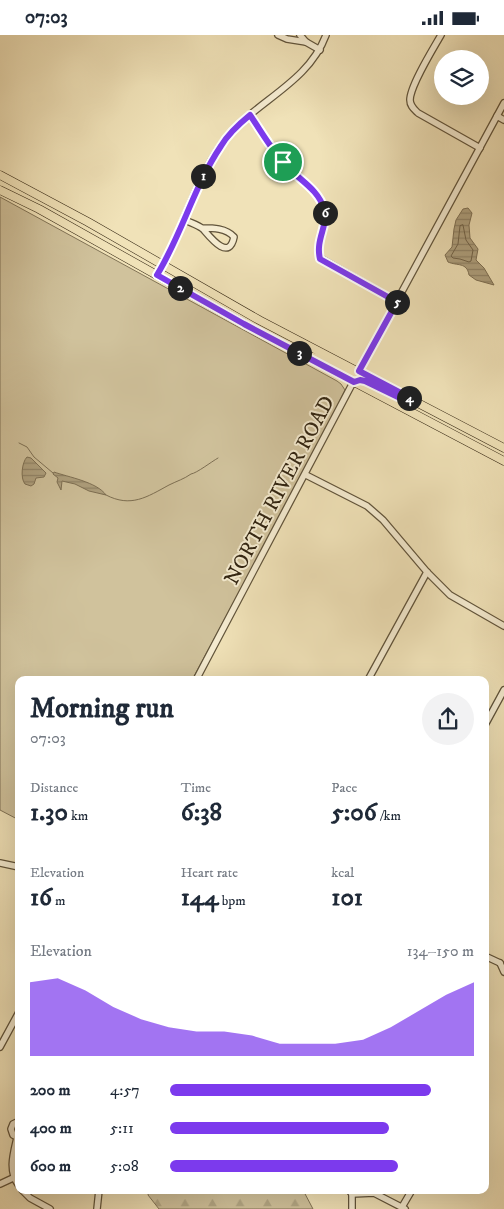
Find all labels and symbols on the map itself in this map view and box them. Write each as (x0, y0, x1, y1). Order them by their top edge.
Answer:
pin (262, 141, 304, 183)
pin: 1 (190, 163, 216, 189)
pin: 6 (312, 201, 338, 225)
pin: 2 (168, 275, 192, 301)
pin: 5 (384, 289, 410, 315)
pin: 3 (286, 341, 312, 365)
pin: 4 (396, 385, 422, 411)
street label: NORTH RIVER ROAD (219, 391, 341, 589)

